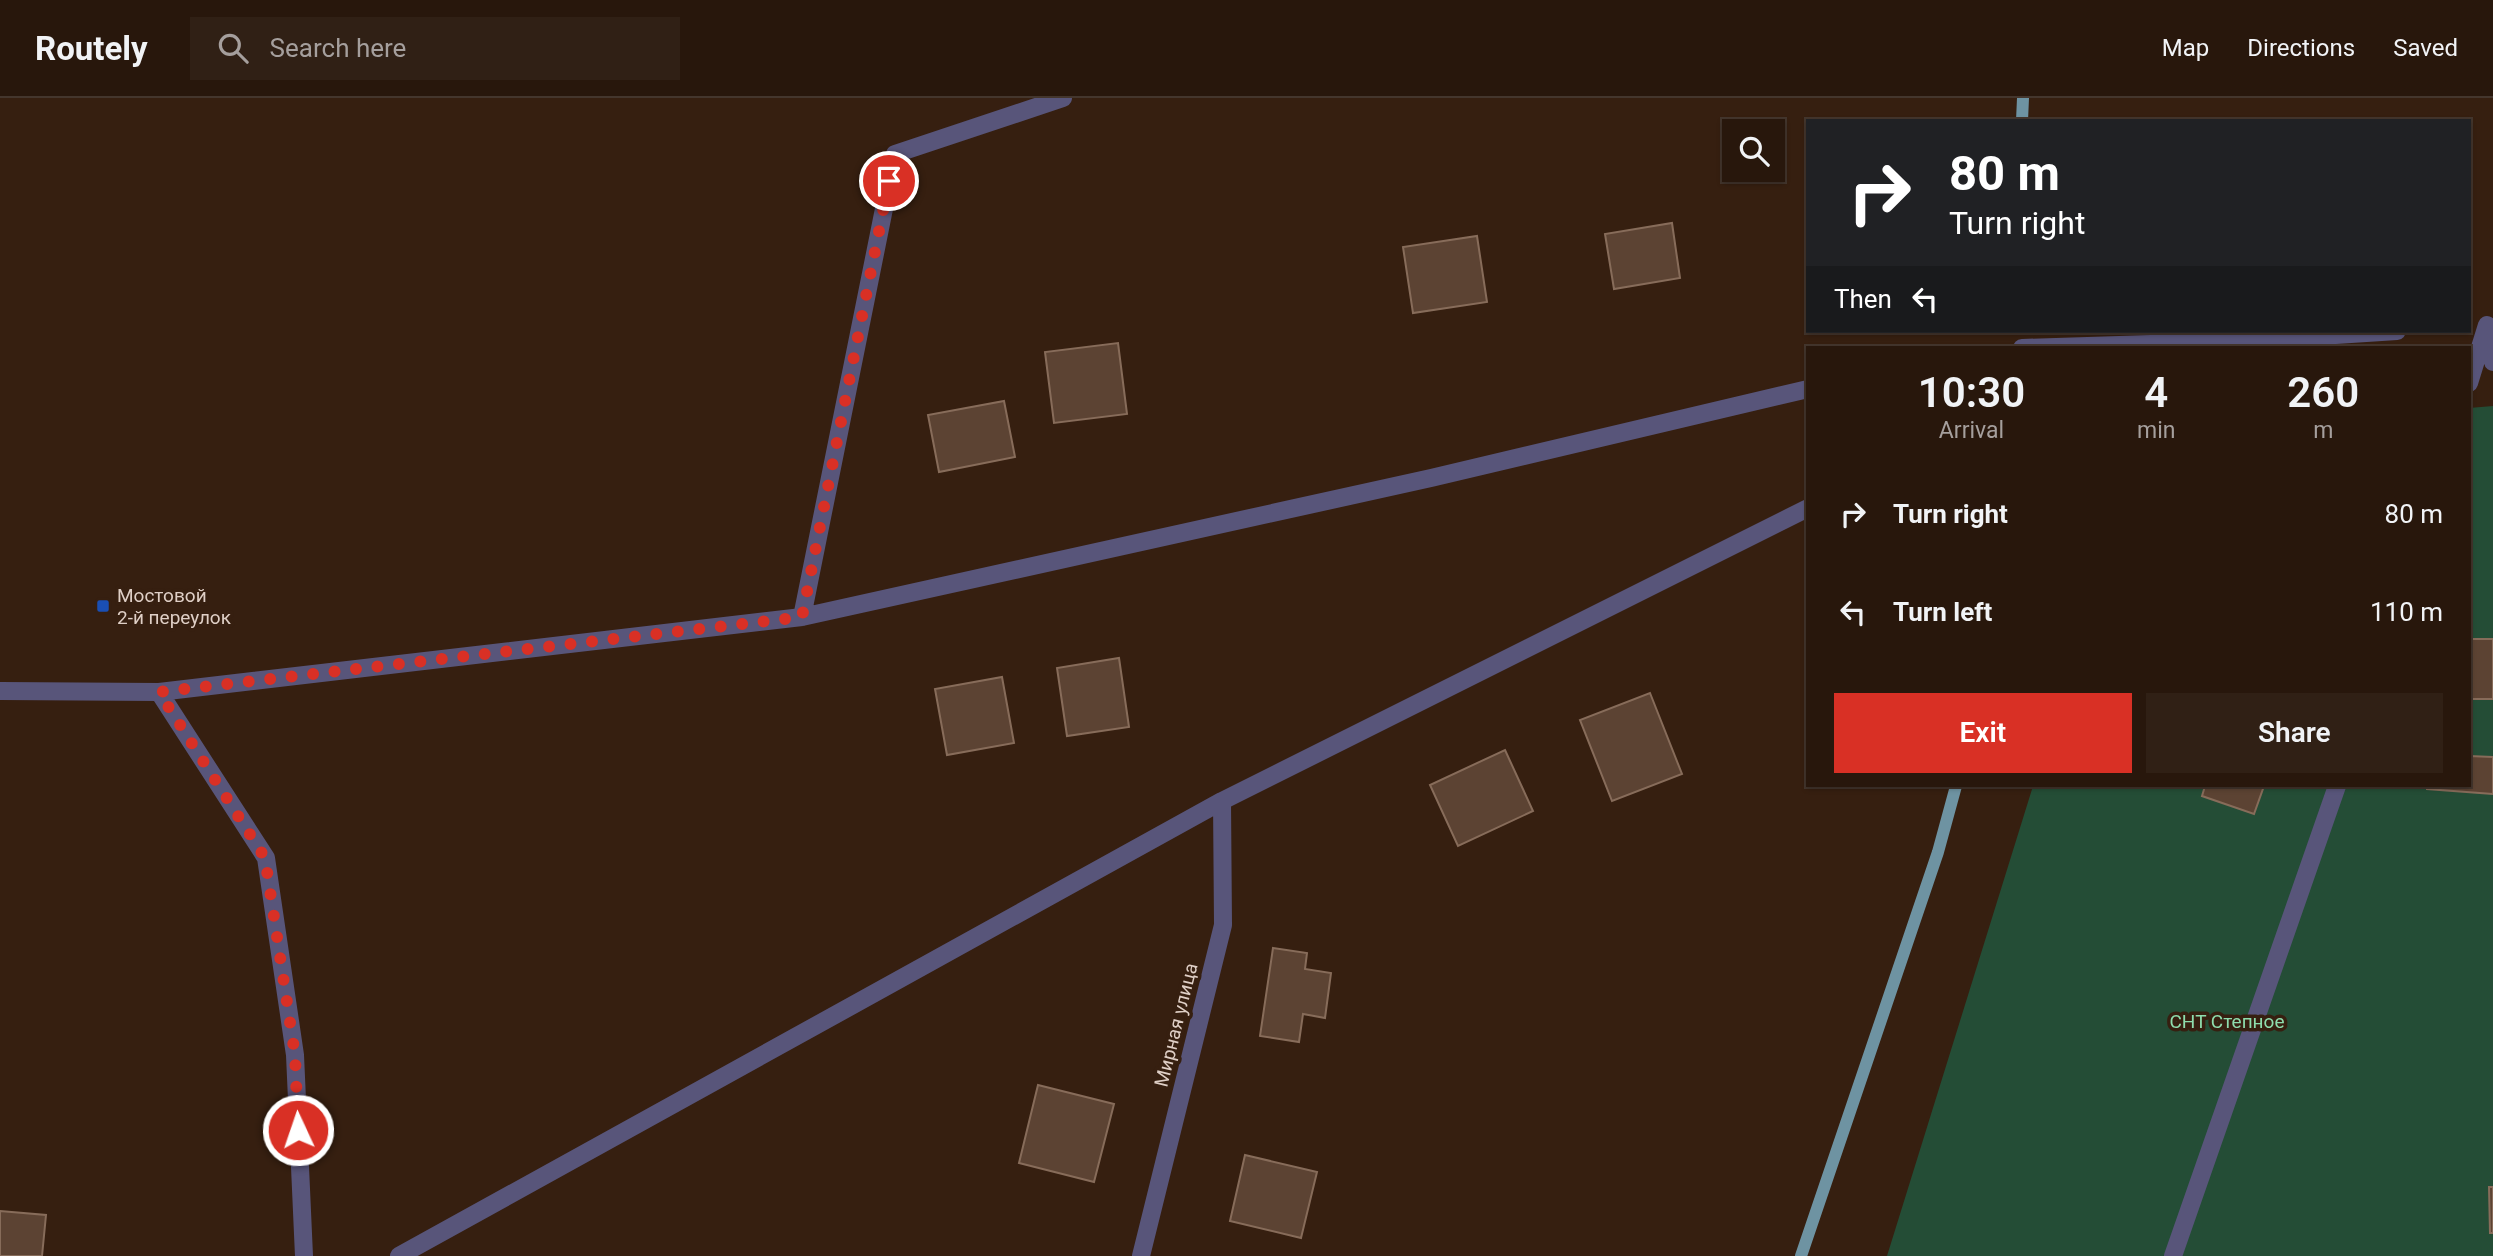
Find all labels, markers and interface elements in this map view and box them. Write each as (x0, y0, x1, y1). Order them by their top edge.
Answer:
search box (190, 17, 680, 80)
text: Routely (35, 29, 148, 68)
icon: search (214, 29, 252, 67)
text: Search here (270, 33, 406, 63)
text: Map (2162, 34, 2209, 62)
text: Directions (2247, 34, 2355, 62)
text: Saved (2393, 34, 2458, 62)
map controls (1722, 119, 1785, 182)
button: search (1722, 119, 1785, 182)
text: 80 m (1949, 145, 2060, 202)
icon: right (1834, 147, 1925, 238)
pin (859, 151, 919, 211)
icon: arrive (870, 162, 908, 200)
text: Turn right (1949, 204, 2085, 242)
icon: left (1906, 280, 1944, 318)
text: Then (1834, 284, 1892, 314)
text: 10:30 (1918, 368, 2025, 417)
text: 4 (2144, 368, 2168, 417)
text: 260 (2287, 368, 2359, 417)
text: Arrival (1939, 417, 2004, 444)
text: min (2137, 417, 2175, 444)
text: m (2313, 417, 2333, 444)
icon: right (1834, 495, 1872, 533)
text: Turn right (1893, 499, 2008, 529)
text: 80 m (2385, 499, 2443, 529)
place label: Мостовой 2-й переулок (117, 584, 232, 629)
icon: left (1834, 593, 1872, 631)
text: Turn left (1893, 597, 1992, 627)
text: 110 m (2370, 597, 2443, 627)
marker: Мостовой 2-й переулок (95, 598, 111, 614)
button: Exit (1834, 693, 2132, 773)
button: Share (2146, 693, 2443, 773)
street label: Мирная улица (1150, 961, 1202, 1089)
park label: СНТ Степное (2169, 1010, 2285, 1033)
position arrow (261, 1093, 335, 1167)

